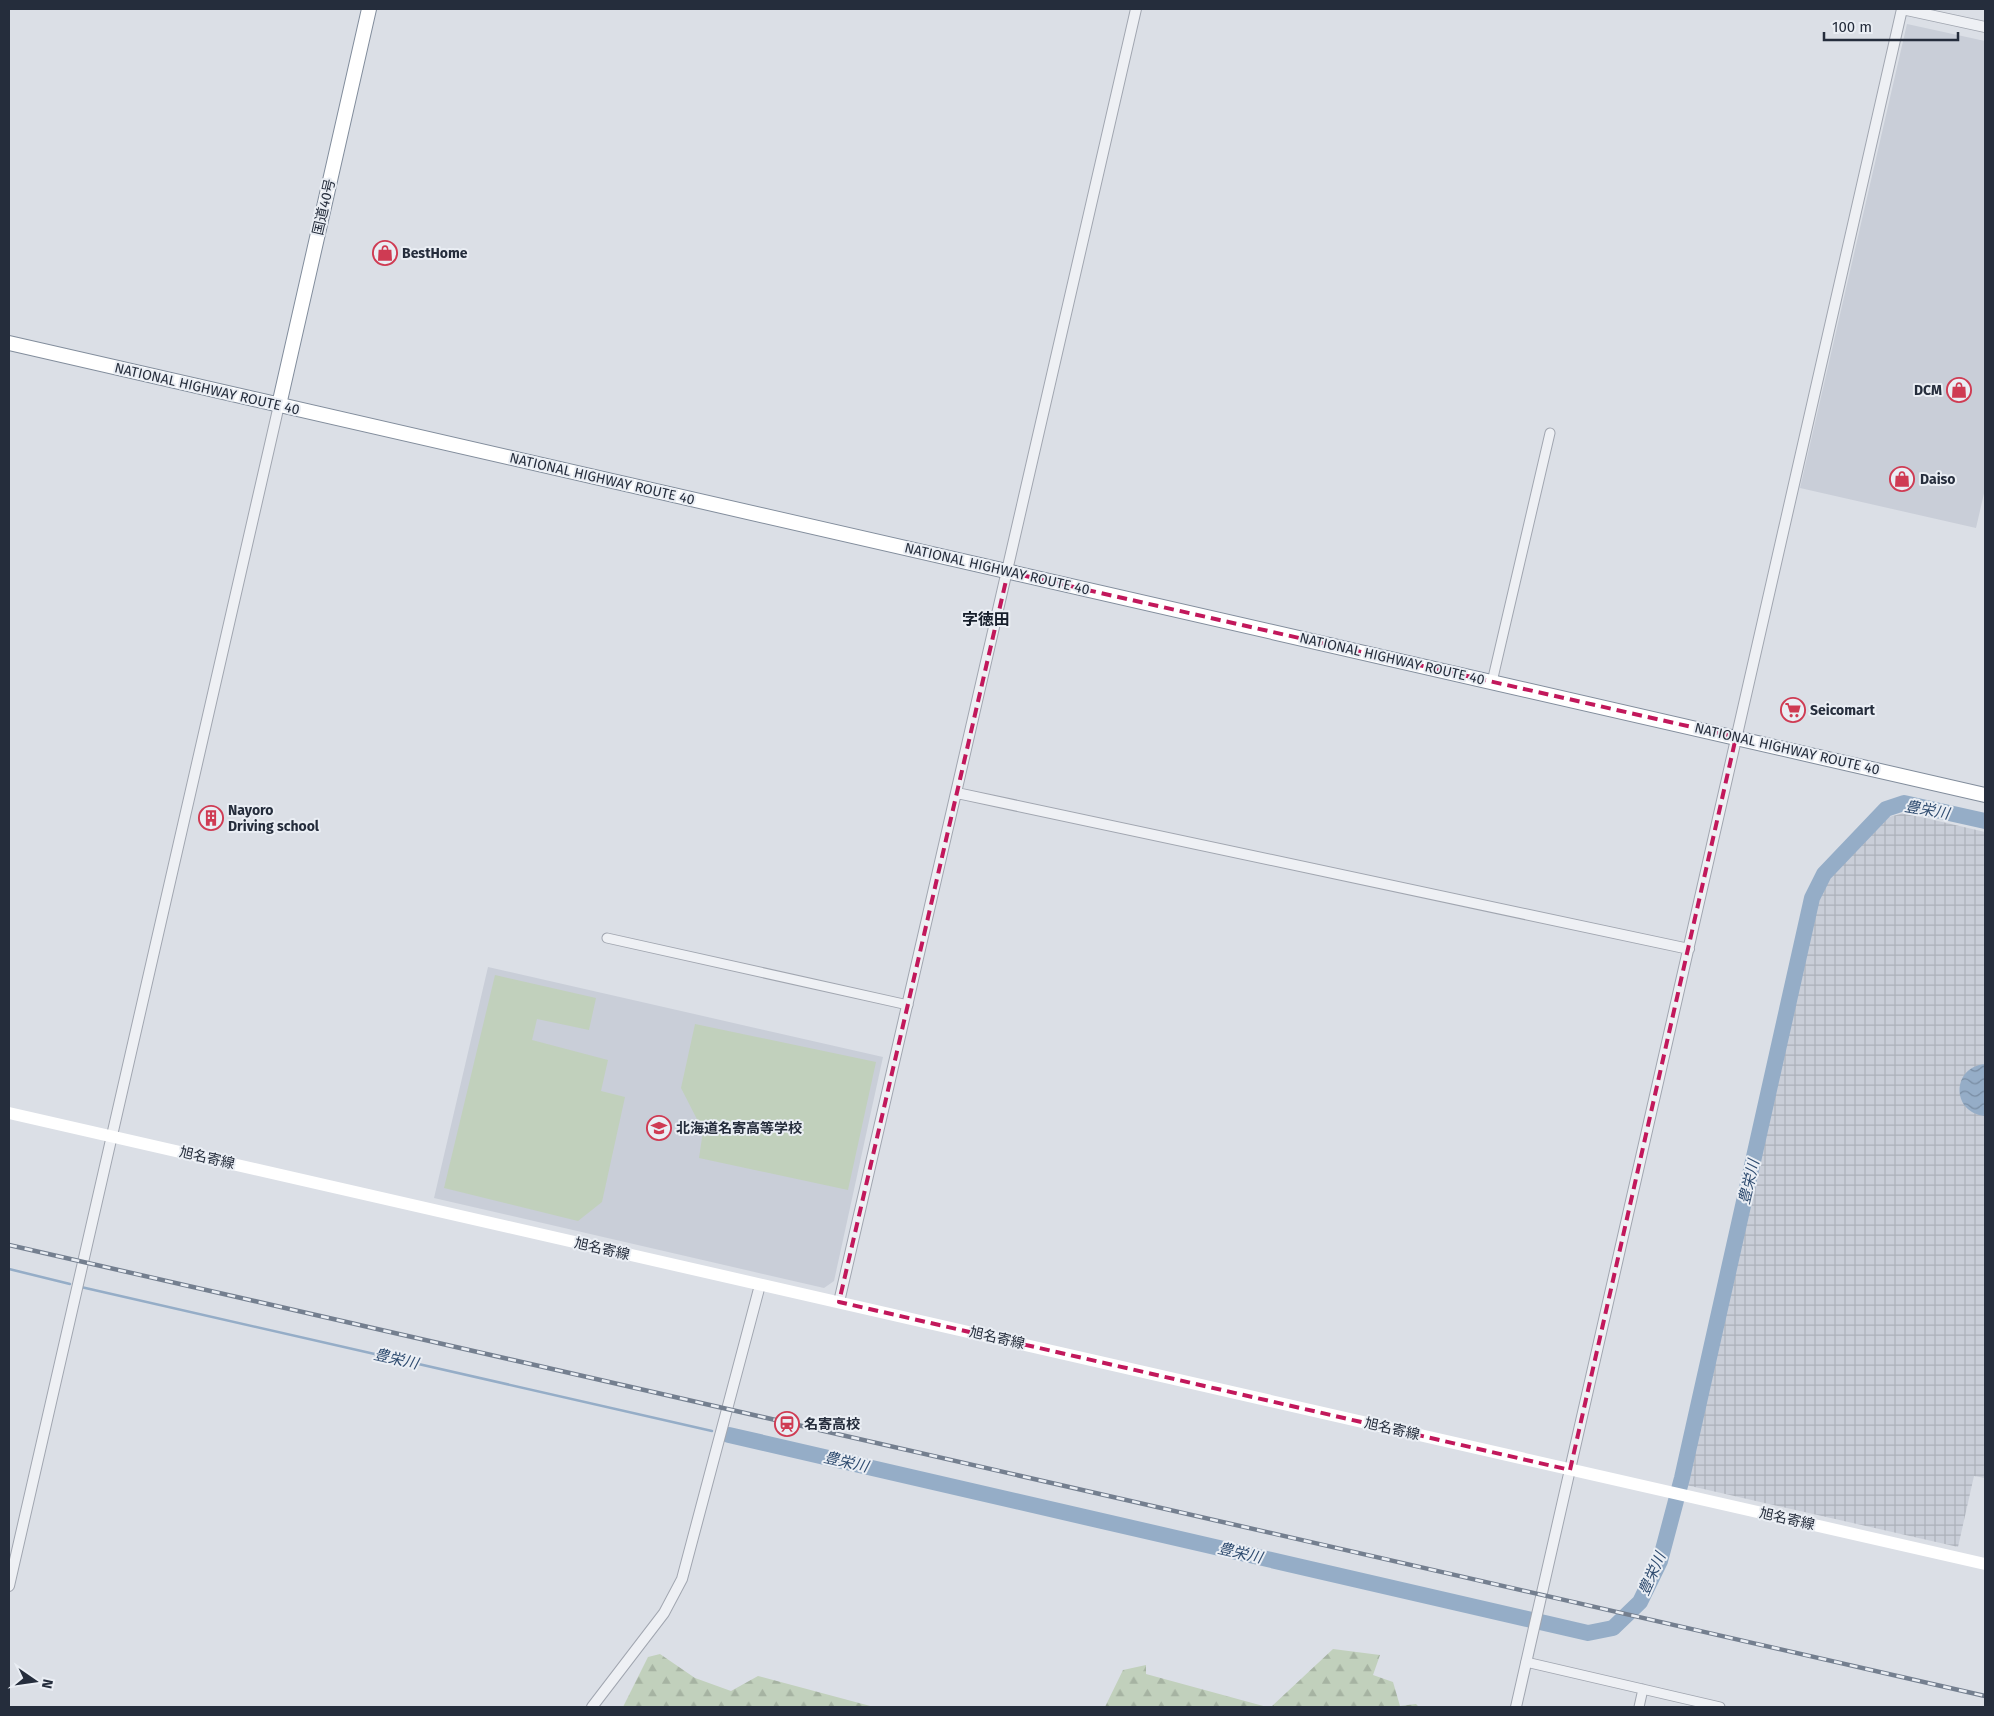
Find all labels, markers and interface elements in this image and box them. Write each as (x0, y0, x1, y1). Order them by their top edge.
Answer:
scale bar (1824, 10, 1958, 42)
text: 100 m (1832, 18, 1872, 36)
street label: 国道40号 (309, 177, 339, 237)
shop icon: BestHome (372, 240, 398, 266)
place label: BestHome (402, 245, 468, 262)
street label: NATIONAL HIGHWAY ROUTE 40 (113, 359, 301, 419)
shop icon: DCM (1946, 377, 1972, 403)
place label: DCM (1914, 382, 1942, 399)
street label: NATIONAL HIGHWAY ROUTE 40 (508, 449, 696, 509)
shop icon: Daiso (1889, 466, 1915, 492)
place label: Daiso (1920, 471, 1956, 488)
street label: NATIONAL HIGHWAY ROUTE 40 (903, 539, 1091, 599)
district label: 字徳田 (962, 610, 1010, 629)
street label: NATIONAL HIGHWAY ROUTE 40 (1298, 629, 1486, 689)
supermarket icon: Seicomart (1780, 697, 1806, 723)
place label: Seicomart (1810, 702, 1875, 719)
street label: NATIONAL HIGHWAY ROUTE 40 (1693, 719, 1881, 779)
water label: 豊栄川 (1903, 797, 1953, 823)
place label: Nayoro Driving school (228, 802, 320, 835)
building icon: Nayoro Driving school (198, 805, 224, 831)
school or university icon: 北海道名寄高等学校 (646, 1115, 672, 1141)
place label: 北海道名寄高等学校 (676, 1120, 802, 1137)
street label: 旭名寄線 (178, 1143, 236, 1173)
water label: 豊栄川 (1735, 1156, 1763, 1206)
street label: 旭名寄線 (573, 1234, 631, 1264)
street label: 旭名寄線 (968, 1323, 1026, 1353)
water label: 豊栄川 (372, 1345, 422, 1373)
station icon: 名寄高校 (774, 1411, 800, 1437)
street label: 旭名寄線 (1363, 1414, 1421, 1444)
place label: 名寄高校 (804, 1416, 860, 1433)
water label: 豊栄川 (822, 1448, 872, 1476)
street label: 旭名寄線 (1758, 1504, 1816, 1534)
water label: 豊栄川 (1216, 1539, 1266, 1567)
water label: 豊栄川 (1635, 1548, 1670, 1598)
north arrow (10, 1656, 60, 1706)
text: N (38, 1677, 57, 1690)

